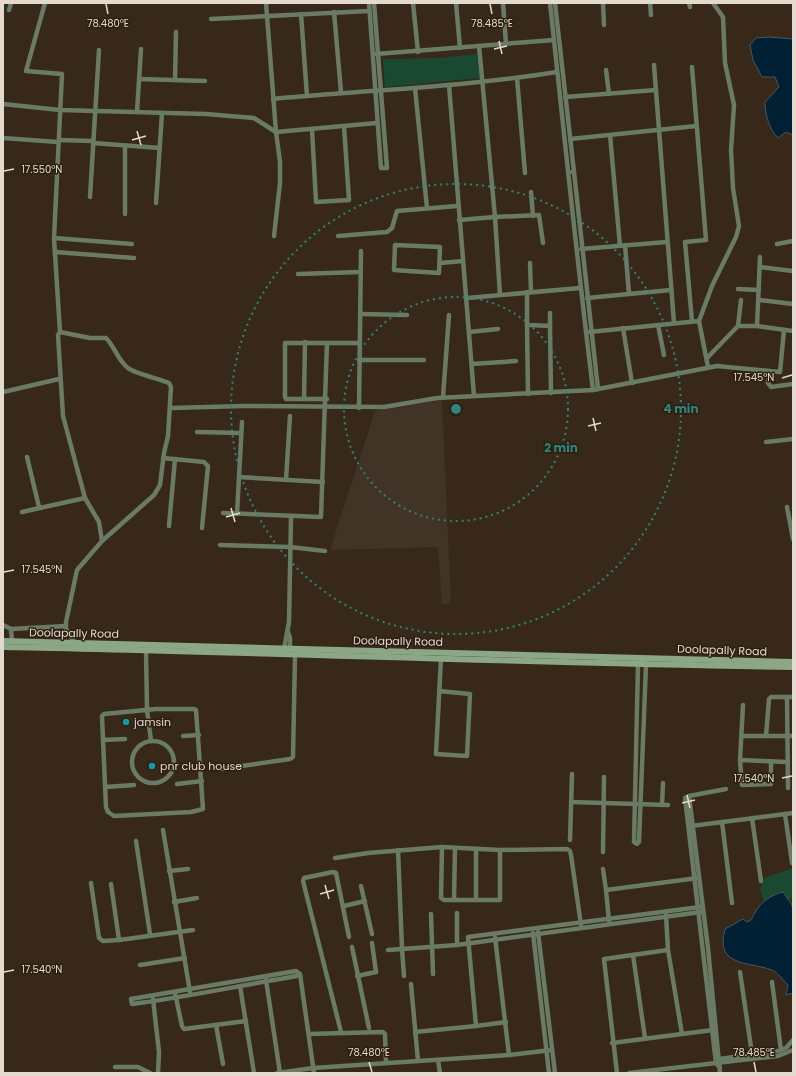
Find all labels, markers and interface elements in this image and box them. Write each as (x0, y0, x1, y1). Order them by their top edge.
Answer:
text: 78.480°E (87, 16, 129, 31)
text: 78.485°E (471, 16, 513, 31)
text: 17.550°N (22, 162, 62, 177)
text: 17.545°N (734, 370, 774, 385)
text: 4 min (663, 400, 699, 417)
centre of rings (449, 402, 463, 416)
text: 2 min (544, 439, 578, 456)
text: 17.545°N (22, 562, 62, 577)
street label: Doolapally Road (29, 624, 119, 642)
street label: Doolapally Road (353, 632, 443, 650)
street label: Doolapally Road (677, 640, 767, 660)
place label: jamsin (133, 714, 171, 730)
marker: jamsin (121, 717, 131, 727)
place label: pnr club house (160, 758, 242, 774)
marker: pnr club house (147, 761, 157, 771)
text: 17.540°N (734, 771, 774, 786)
text: 17.540°N (22, 962, 62, 977)
text: 78.480°E (348, 1045, 390, 1060)
text: 78.485°E (733, 1045, 775, 1060)

